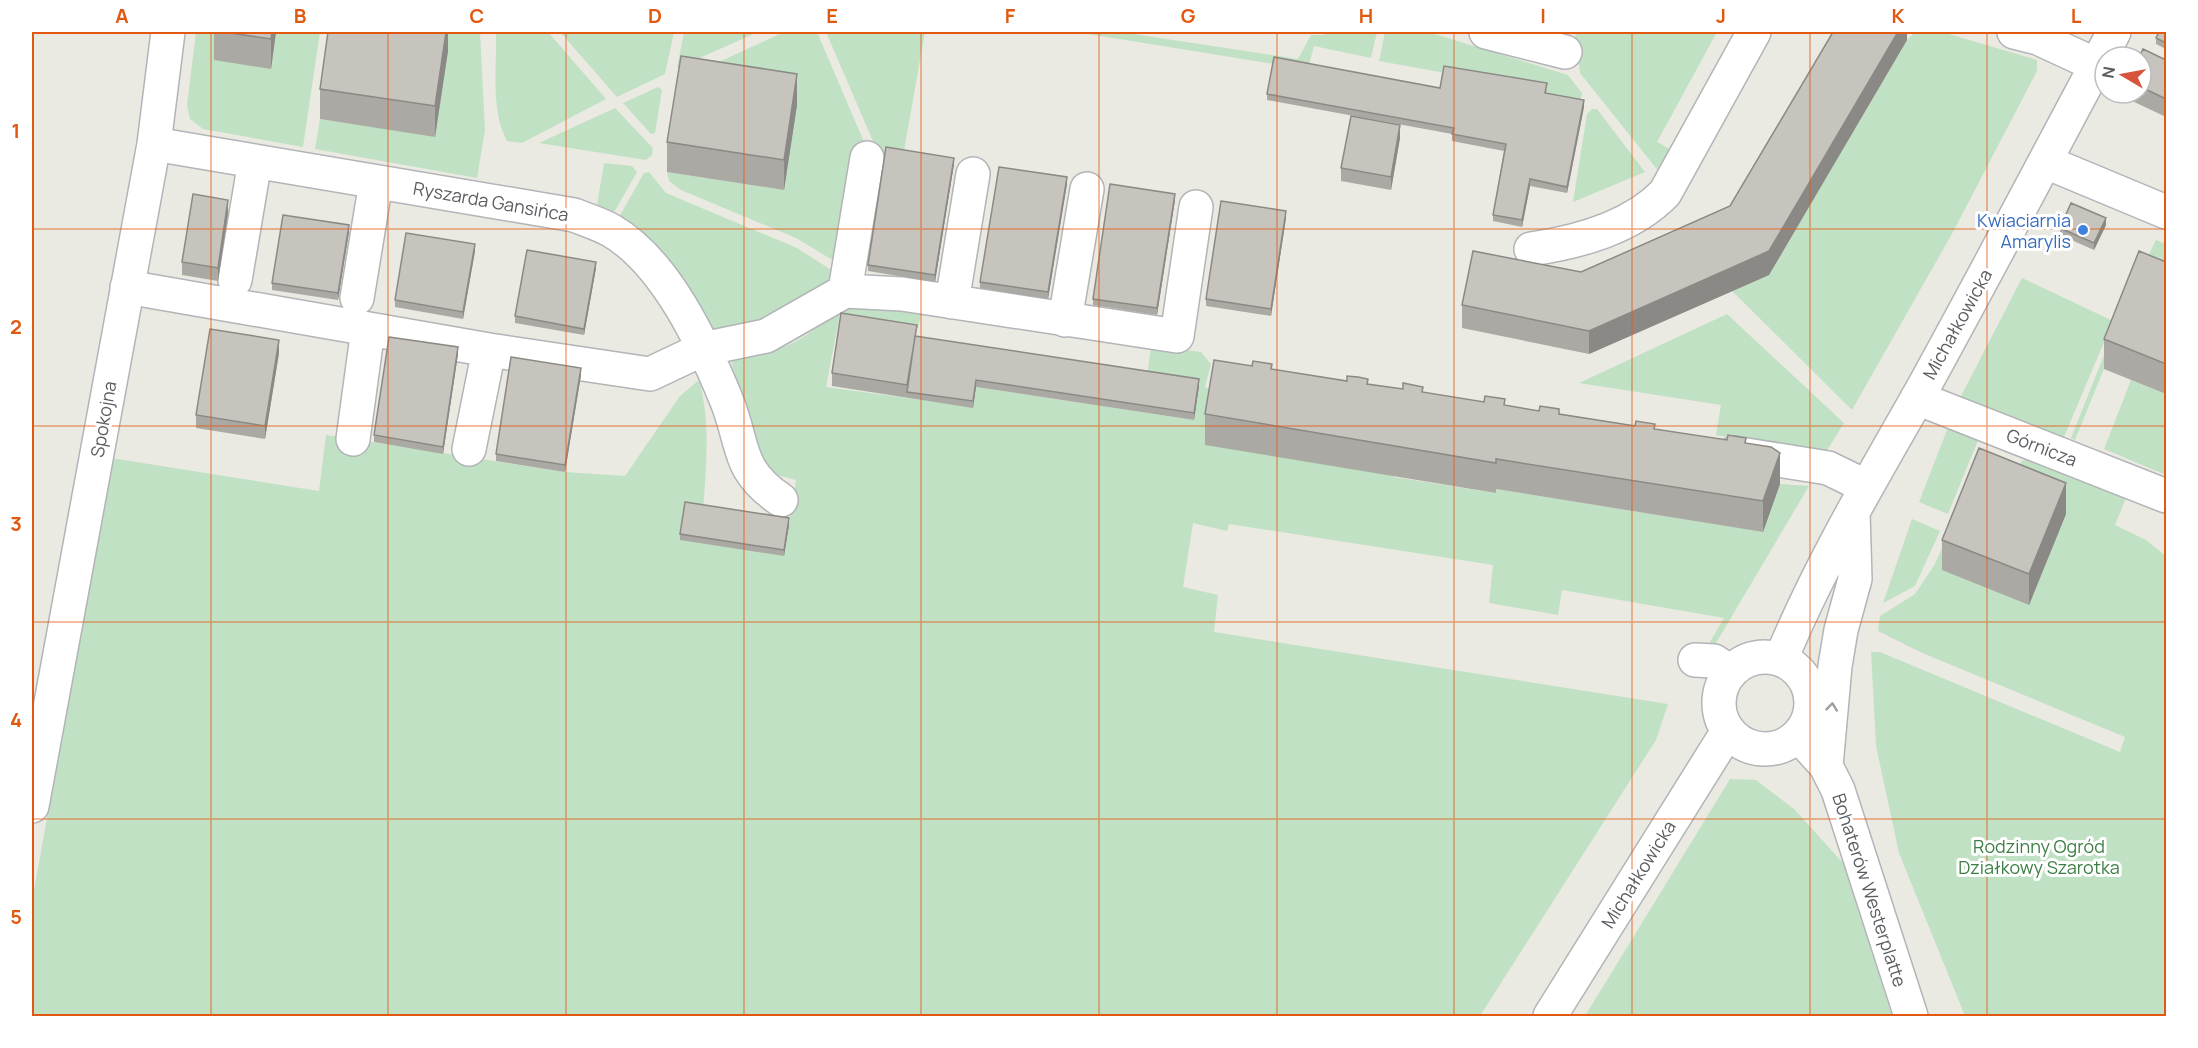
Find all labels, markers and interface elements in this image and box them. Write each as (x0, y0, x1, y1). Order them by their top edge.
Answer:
text: A (115, 2, 129, 29)
text: B (294, 2, 307, 29)
text: C (470, 2, 484, 29)
text: D (648, 2, 662, 29)
text: E (826, 2, 838, 29)
text: F (1005, 2, 1016, 29)
text: G (1181, 2, 1196, 29)
text: H (1359, 2, 1373, 29)
text: I (1540, 2, 1546, 29)
text: J (1716, 2, 1726, 29)
text: K (1892, 2, 1905, 29)
text: L (2071, 2, 2082, 29)
north arrow (2093, 45, 2153, 105)
text: N (2096, 65, 2120, 80)
text: 1 (12, 117, 20, 144)
street label: Ryszarda Gansińca (411, 176, 571, 226)
place label: Kwiaciarnia Amarylis (1977, 208, 2071, 253)
marker: Kwiaciarnia Amarylis (2076, 223, 2090, 237)
street label: Michałkowicka (1917, 265, 1997, 383)
text: 2 (10, 313, 22, 340)
street label: Spokojna (84, 379, 122, 459)
street label: Górnicza (2003, 423, 2081, 471)
text: 3 (10, 510, 22, 537)
one-way arrow (1826, 703, 1838, 712)
text: 4 (10, 706, 22, 733)
street label: Bohaterów Westerplatte (1827, 790, 1913, 990)
street label: Michałkowicka (1595, 816, 1681, 932)
park label: Rodzinny Ogród Działkowy Szarotka (1958, 834, 2120, 879)
text: 5 (10, 903, 22, 930)

